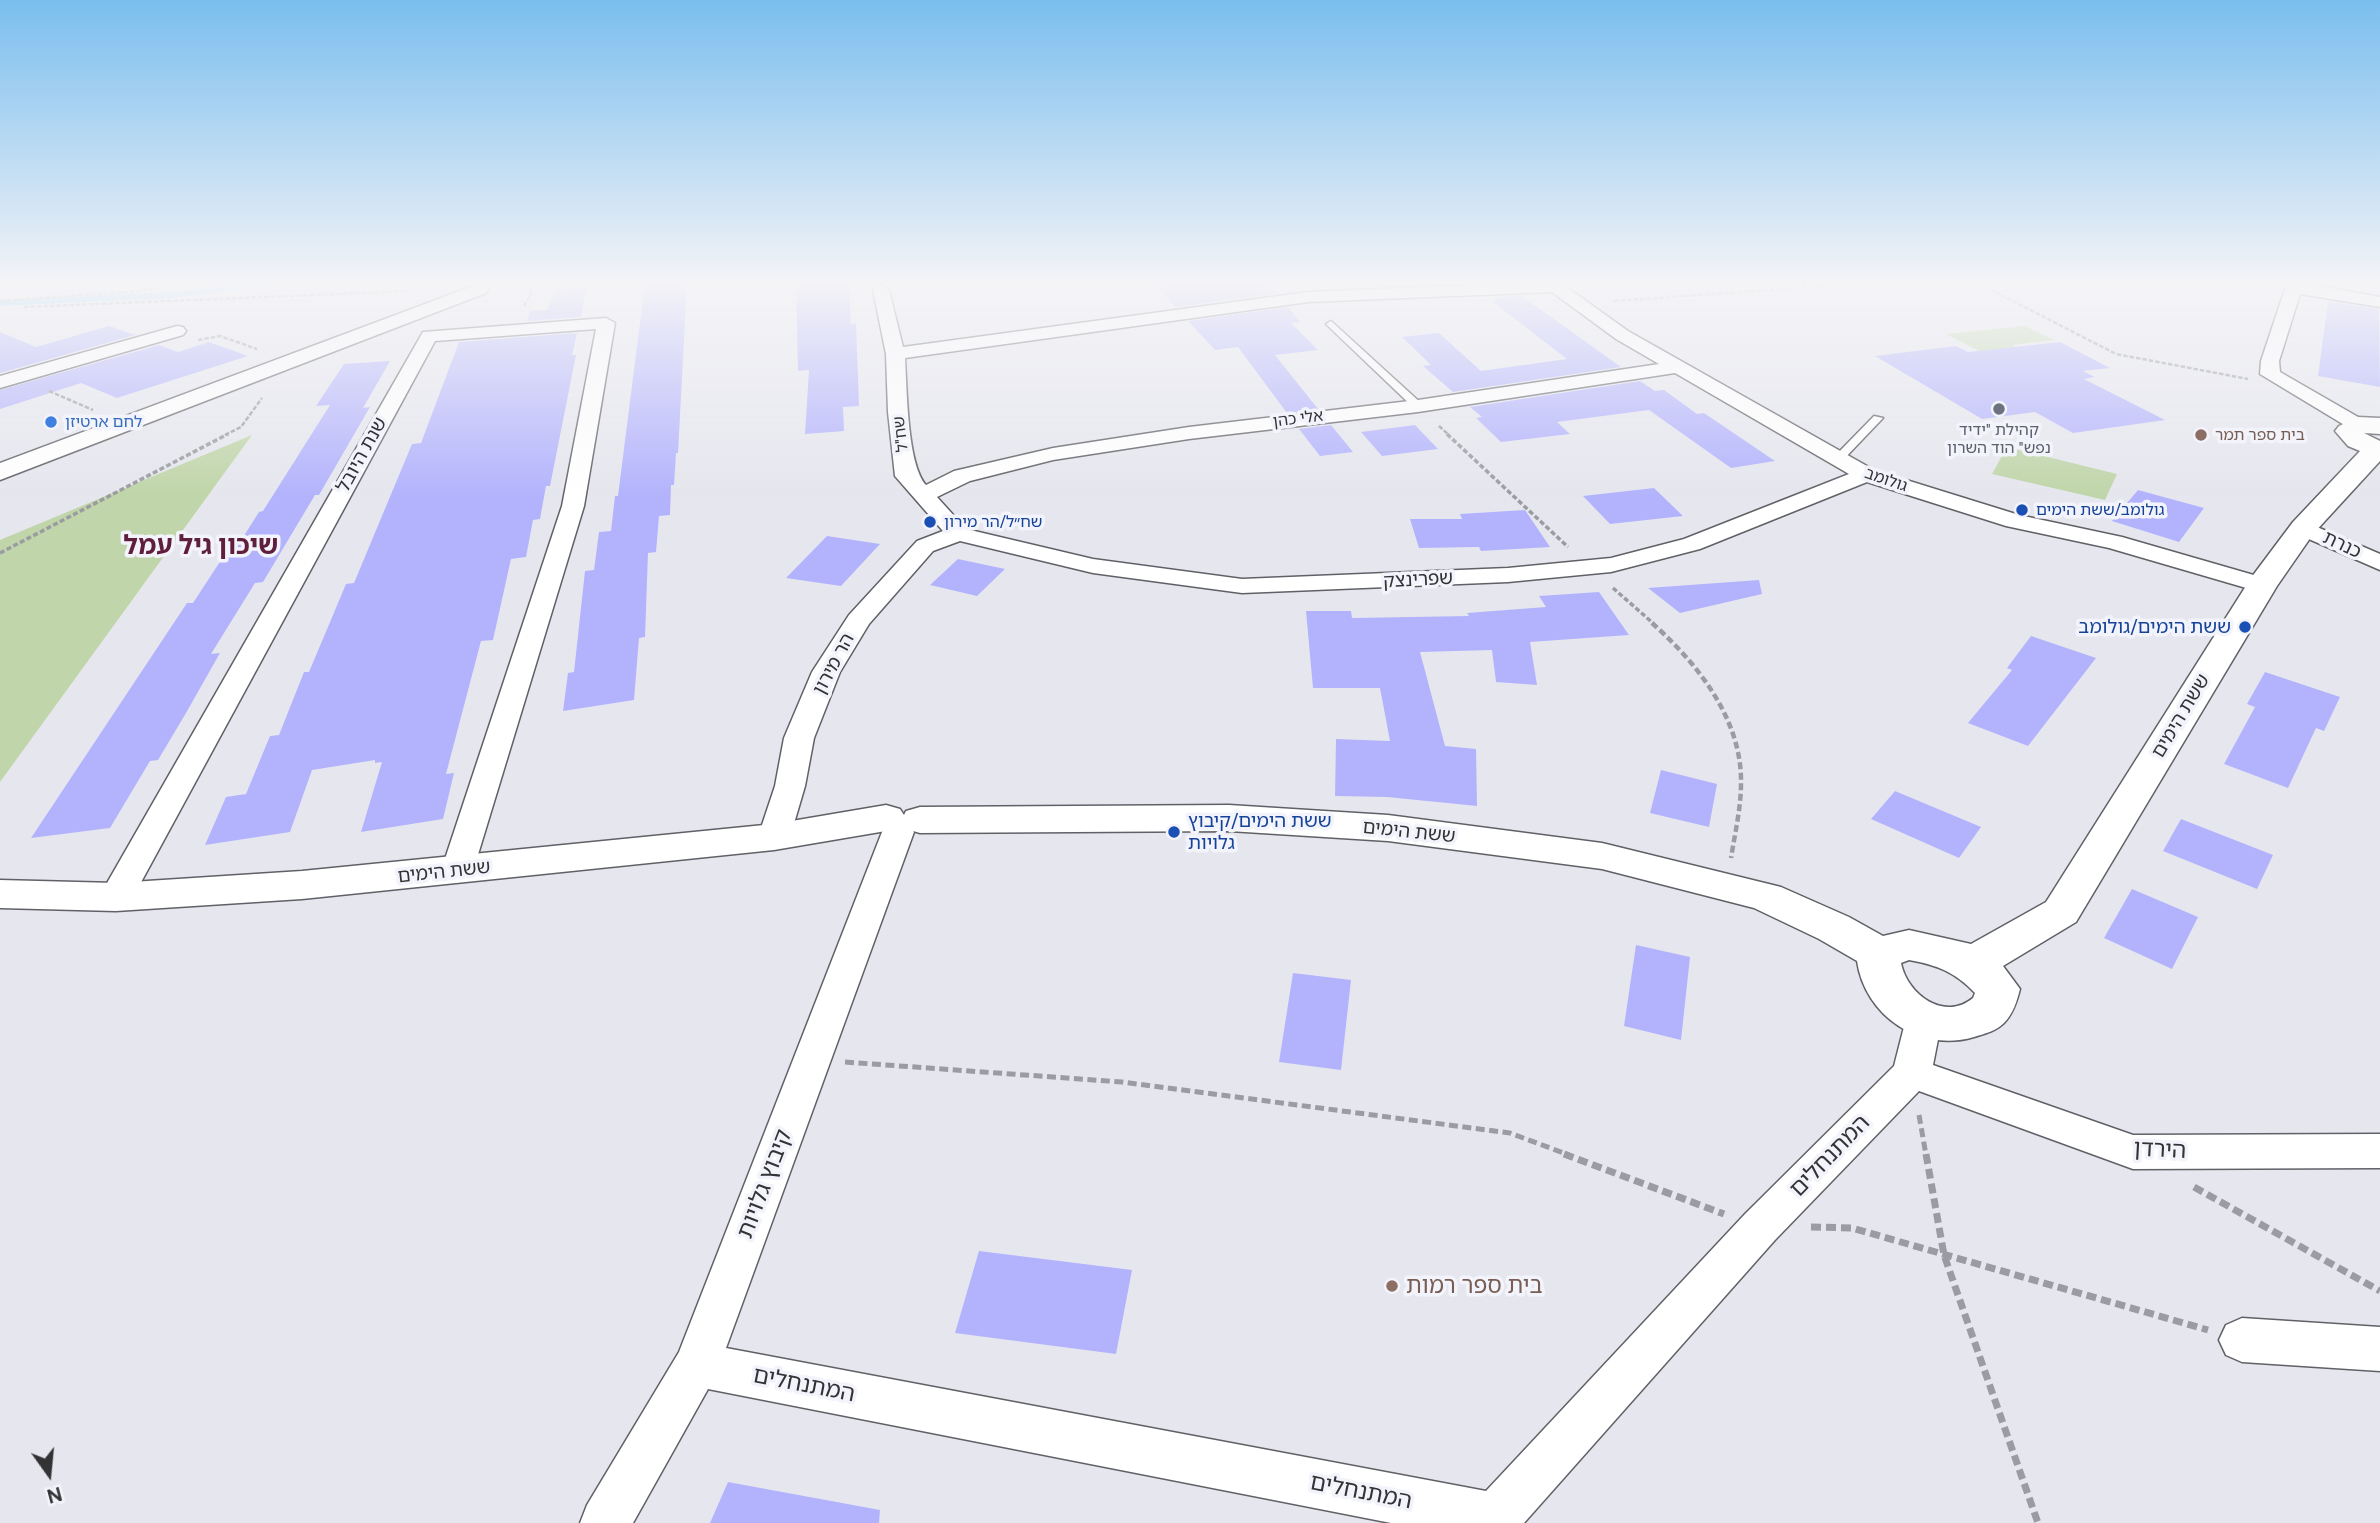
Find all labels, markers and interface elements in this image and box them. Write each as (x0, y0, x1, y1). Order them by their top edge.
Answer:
marker: קהילת "ידיד נפש" הוד השרון (1991, 401, 2007, 417)
street label: אלי כהן (1272, 406, 1324, 432)
place label: לחם ארטיזן (65, 412, 142, 432)
street label: שנת היובל (332, 413, 392, 497)
marker: לחם ארטיזן (43, 414, 59, 430)
street label: שח"ל (889, 415, 913, 453)
place label: קהילת "ידיד נפש" הוד השרון (1947, 420, 2051, 458)
place label: בית ספר תמר (2215, 425, 2305, 445)
marker: בית ספר תמר (2193, 427, 2209, 443)
street label: גולומב (1862, 464, 1910, 496)
place label: גולומב/ששת הימים (2036, 500, 2165, 520)
marker: גולומב/ששת הימים (2014, 502, 2030, 518)
place label: שח״ל/הר מירון (944, 512, 1042, 532)
marker: שח״ל/הר מירון (922, 514, 938, 530)
street label: כנרת (2319, 526, 2365, 564)
district label: שיכון גיל עמל (123, 530, 279, 562)
street label: שפרינצק (1382, 567, 1454, 593)
place label: ששת הימים/גולומב (2078, 616, 2231, 638)
marker: ששת הימים/גולומב (2237, 619, 2253, 635)
street label: הר מירון (808, 629, 860, 699)
street label: ששת הימים (2147, 670, 2215, 762)
place label: ששת הימים/קיבוץ גלויות (1188, 810, 1332, 854)
street label: ששת הימים (1361, 816, 1457, 848)
marker: ששת הימים/קיבוץ גלויות (1166, 824, 1182, 840)
street label: ששת הימים (396, 856, 492, 888)
street label: המתנחלים (1784, 1109, 1876, 1203)
street label: קיבוץ גלויות (732, 1126, 798, 1242)
street label: הירדן (2133, 1135, 2187, 1165)
place label: בית ספר רמות (1406, 1272, 1543, 1300)
marker: בית ספר רמות (1384, 1278, 1400, 1294)
street label: המתנחלים (751, 1362, 857, 1408)
north arrow (14, 1439, 84, 1509)
street label: המתנחלים (1308, 1469, 1414, 1515)
text: N (44, 1482, 65, 1508)

